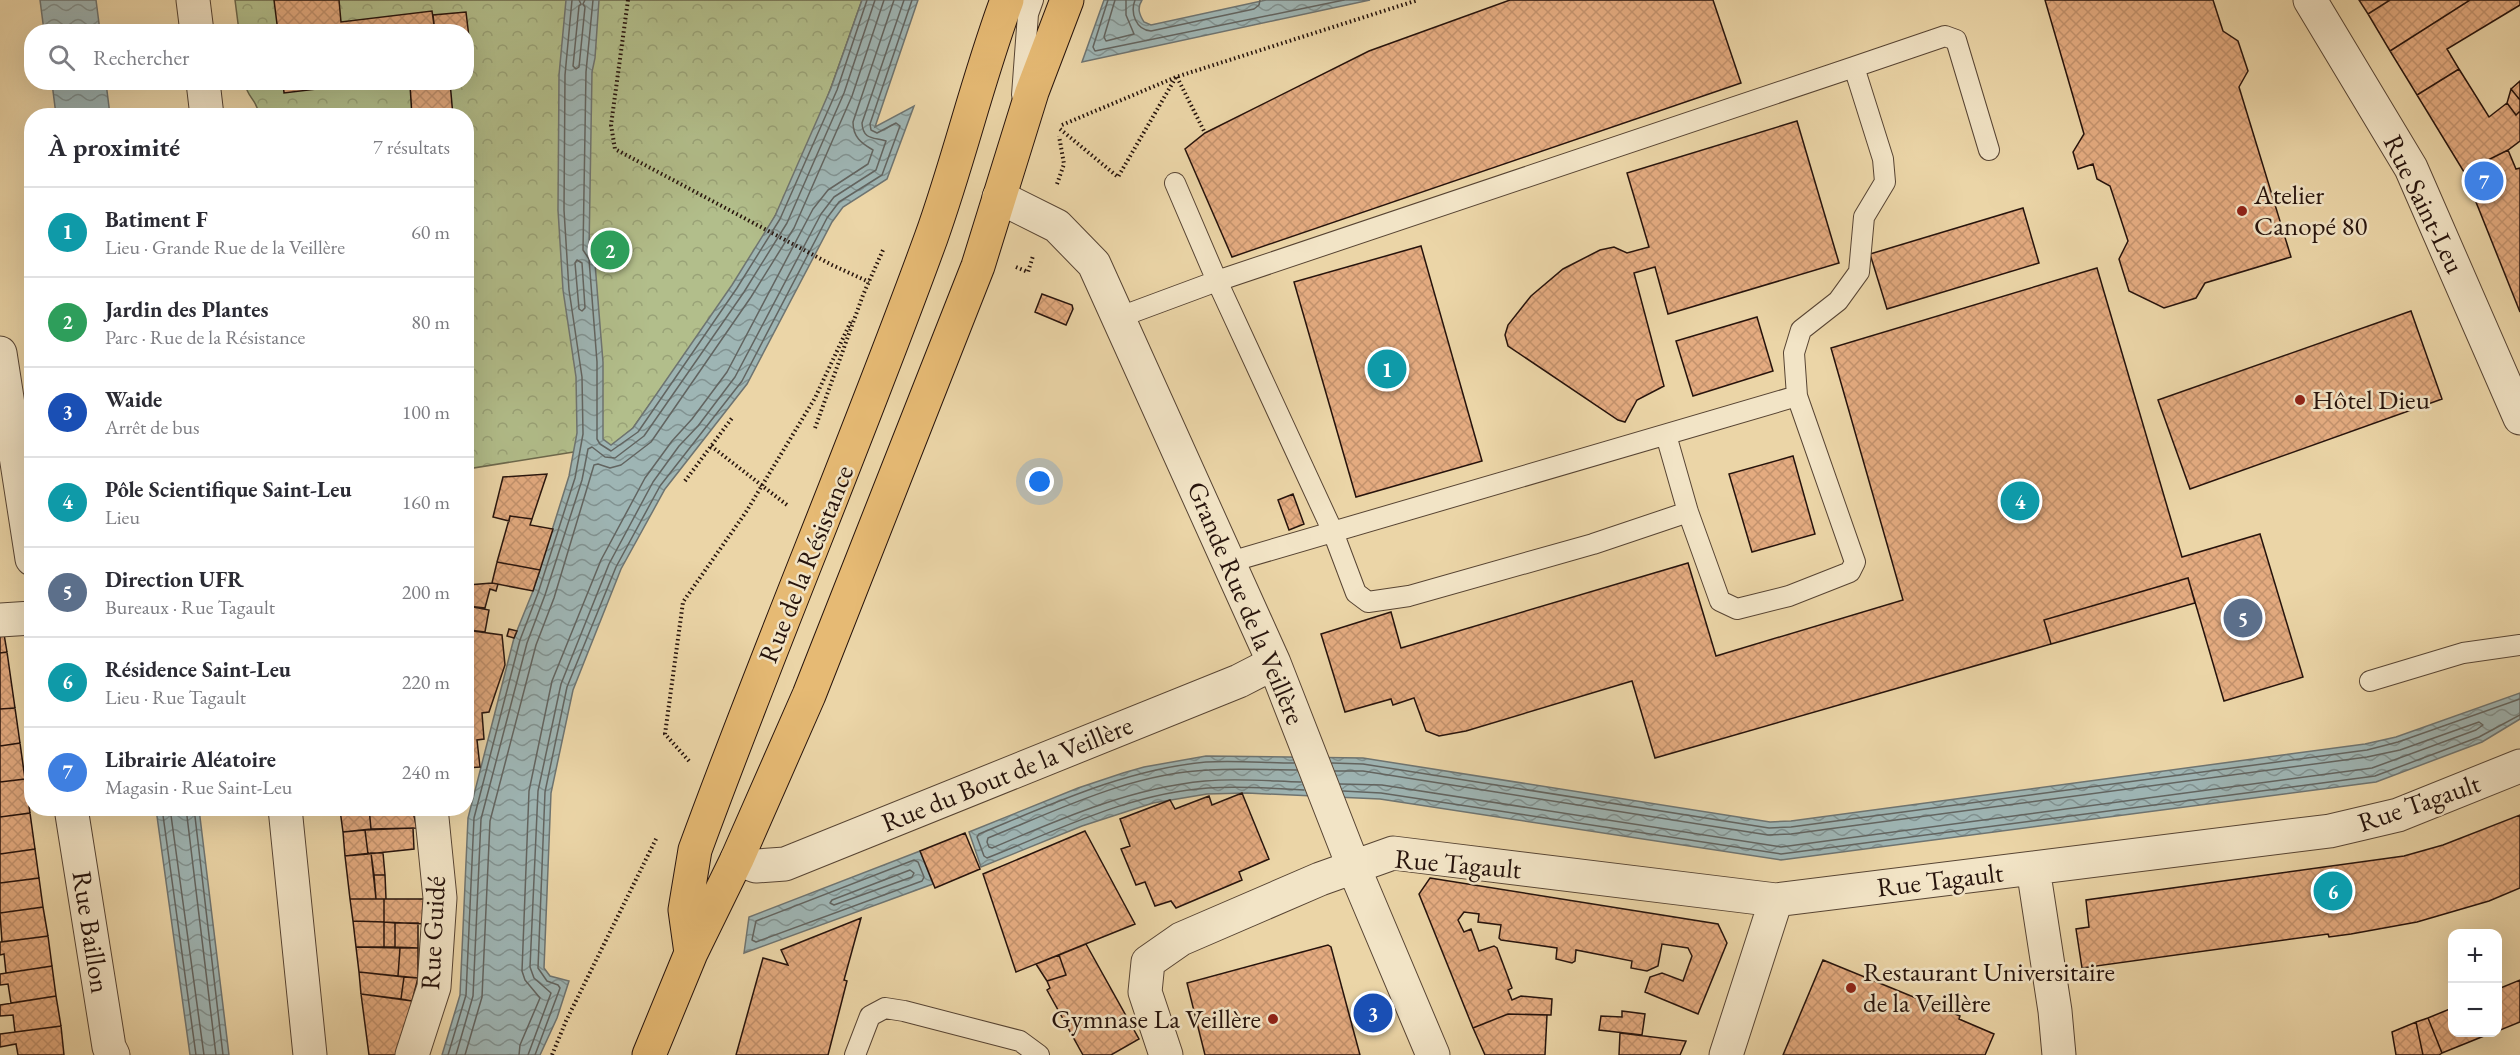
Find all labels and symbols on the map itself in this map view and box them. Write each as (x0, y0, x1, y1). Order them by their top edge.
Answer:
street label: Rue Saint-Leu (2376, 129, 2473, 279)
pin: 7 (2464, 158, 2504, 204)
place label: Atelier Canopé 80 (2253, 177, 2367, 243)
marker: Atelier Canopé 80 (2235, 204, 2249, 218)
pin: 2 (590, 228, 630, 272)
pin: 1 (1368, 346, 1406, 392)
place label: Hôtel Dieu (2312, 382, 2430, 417)
marker: Hôtel Dieu (2293, 393, 2307, 407)
street label: Rue de la Résistance (750, 460, 861, 668)
your location (1025, 467, 1054, 496)
street label: Grande Rue de la Veillère (1179, 476, 1313, 730)
pin: 4 (2000, 478, 2040, 524)
pin: 5 (2224, 596, 2262, 640)
street label: Rue du Bout de la Veillère (876, 707, 1138, 840)
street label: Rue Tagault (2353, 765, 2485, 840)
street label: Rue Tagault (1393, 841, 1523, 887)
street label: Rue Tagault (1875, 854, 2006, 905)
street label: Rue Baillon (65, 868, 118, 996)
pin: 6 (2314, 868, 2352, 914)
street label: Rue Guidé (412, 875, 453, 991)
place label: Restaurant Universitaire de la Veillère (1863, 954, 2115, 1020)
marker: Restaurant Universitaire de la Veillère (1844, 981, 1858, 995)
pin: 3 (1354, 990, 1392, 1036)
place label: Gymnase La Veillère (1051, 1001, 1261, 1036)
marker: Gymnase La Veillère (1266, 1012, 1280, 1026)

